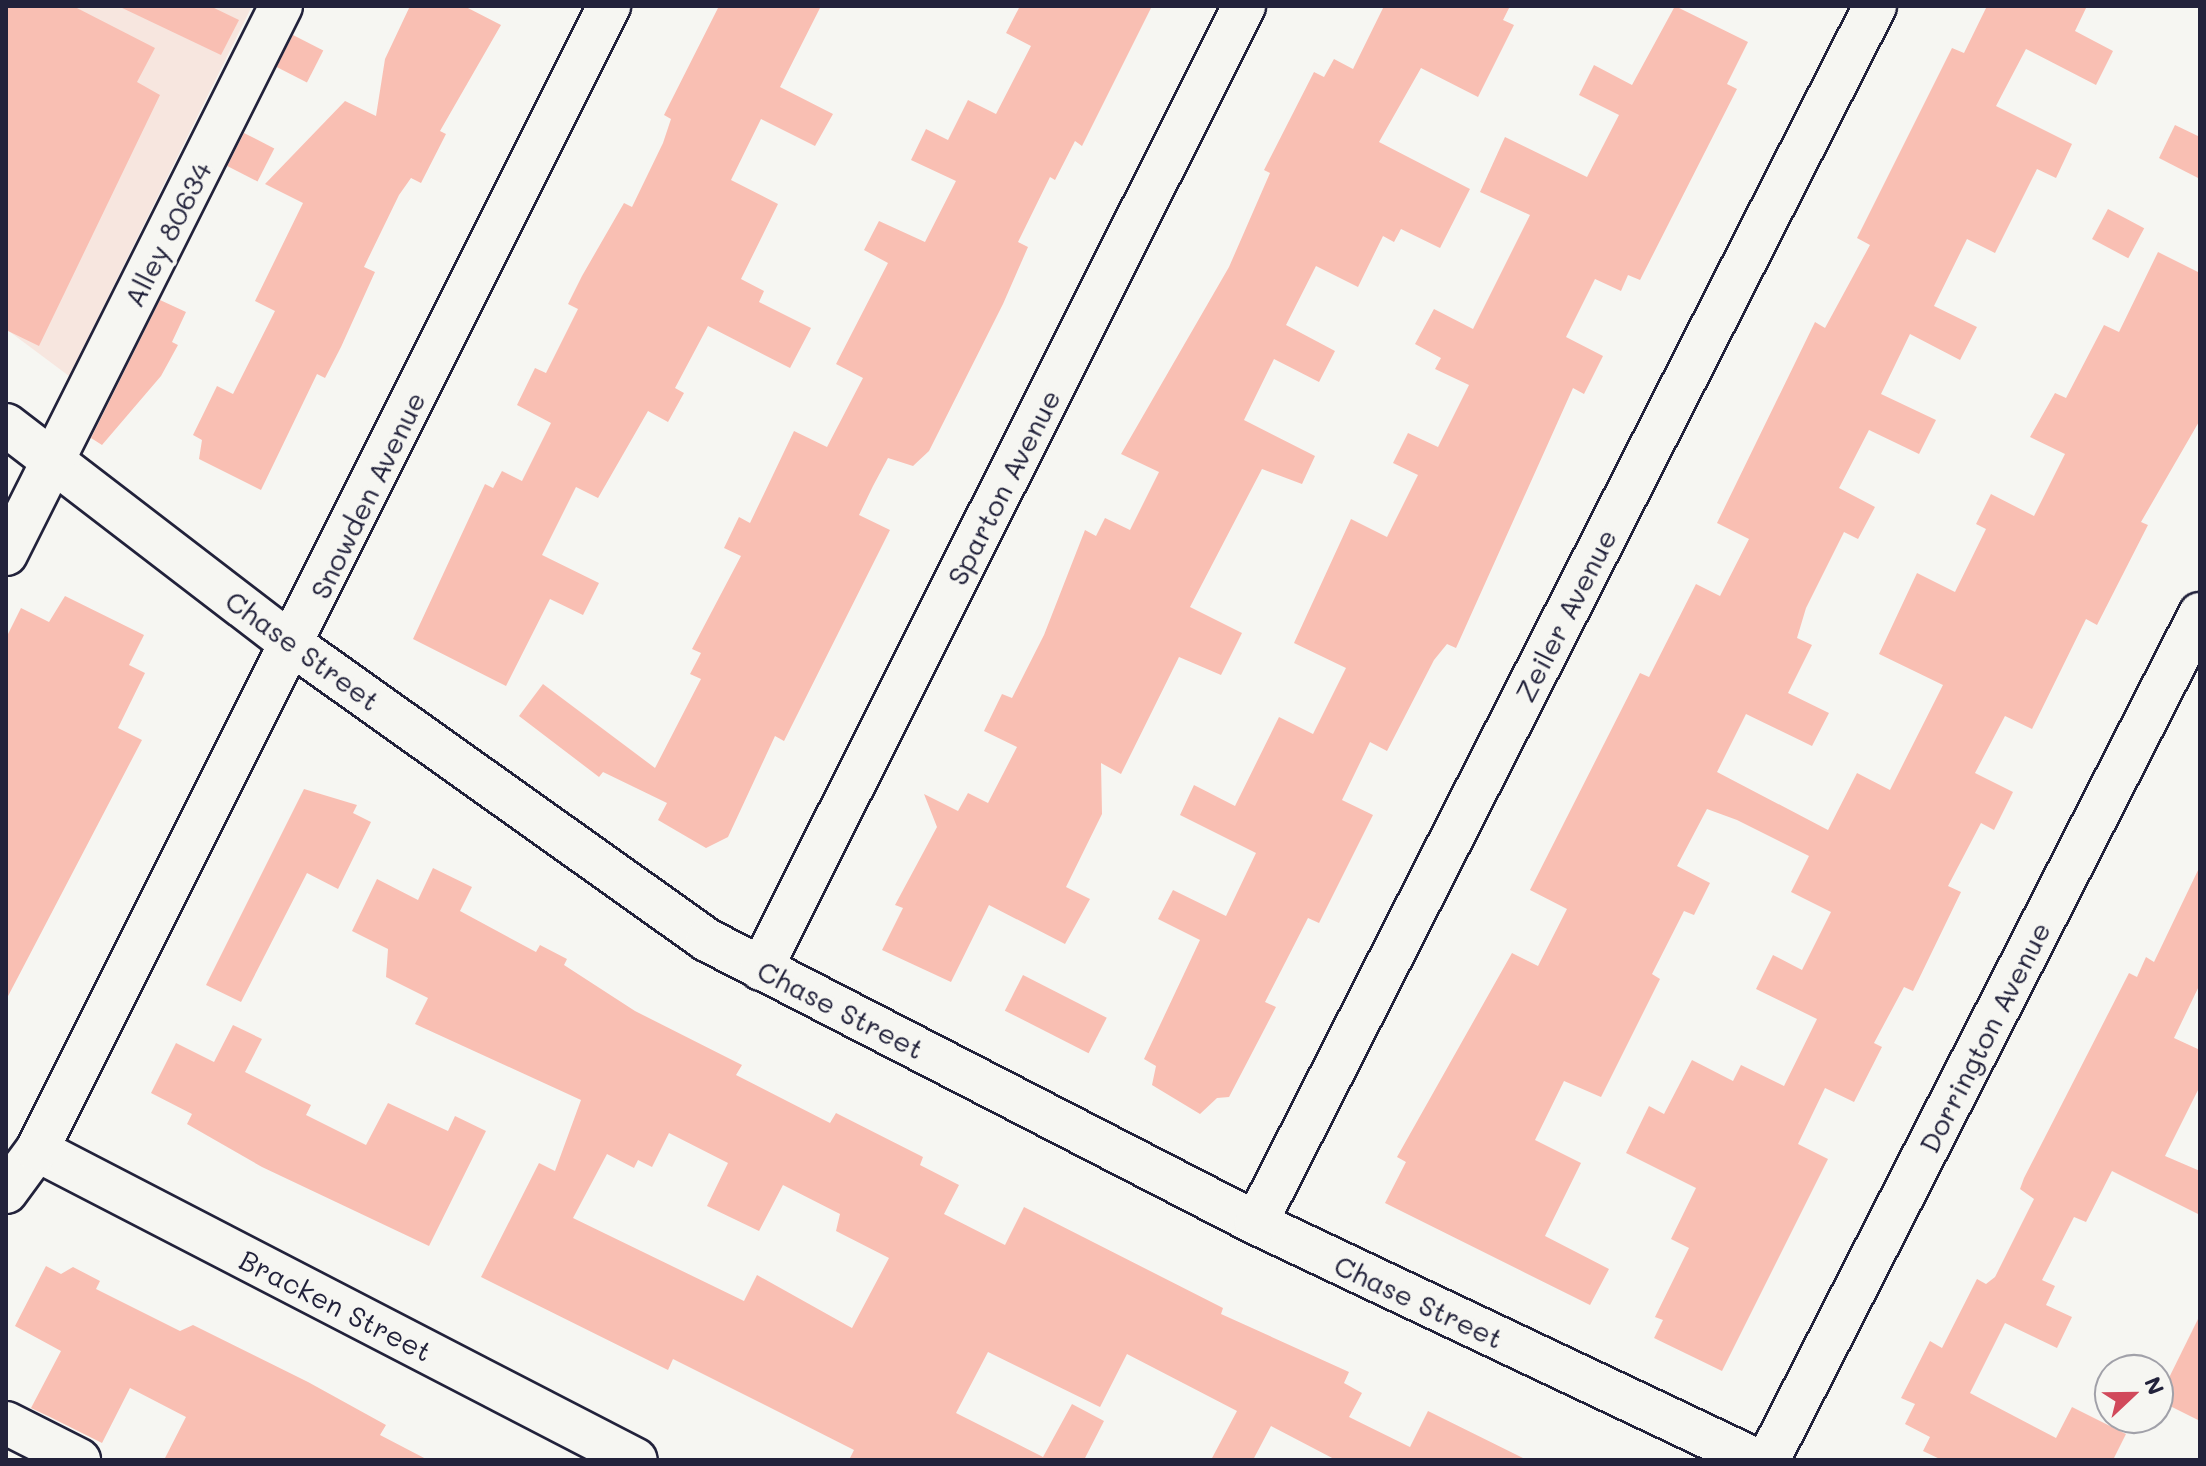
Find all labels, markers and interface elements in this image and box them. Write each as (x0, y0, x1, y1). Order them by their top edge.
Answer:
street label: Alley 80634 (116, 156, 218, 312)
street label: Sparton Avenue (939, 384, 1067, 590)
street label: Snowden Avenue (302, 386, 432, 604)
street label: Zeiler Avenue (1507, 523, 1623, 707)
street label: Chase Street (219, 583, 387, 717)
street label: Dorrington Avenue (1911, 916, 2057, 1158)
street label: Chase Street (752, 953, 930, 1065)
street label: Bracken Street (234, 1242, 438, 1368)
street label: Chase Street (1329, 1247, 1509, 1355)
north arrow (2094, 1354, 2174, 1434)
text: N (2138, 1372, 2171, 1399)

